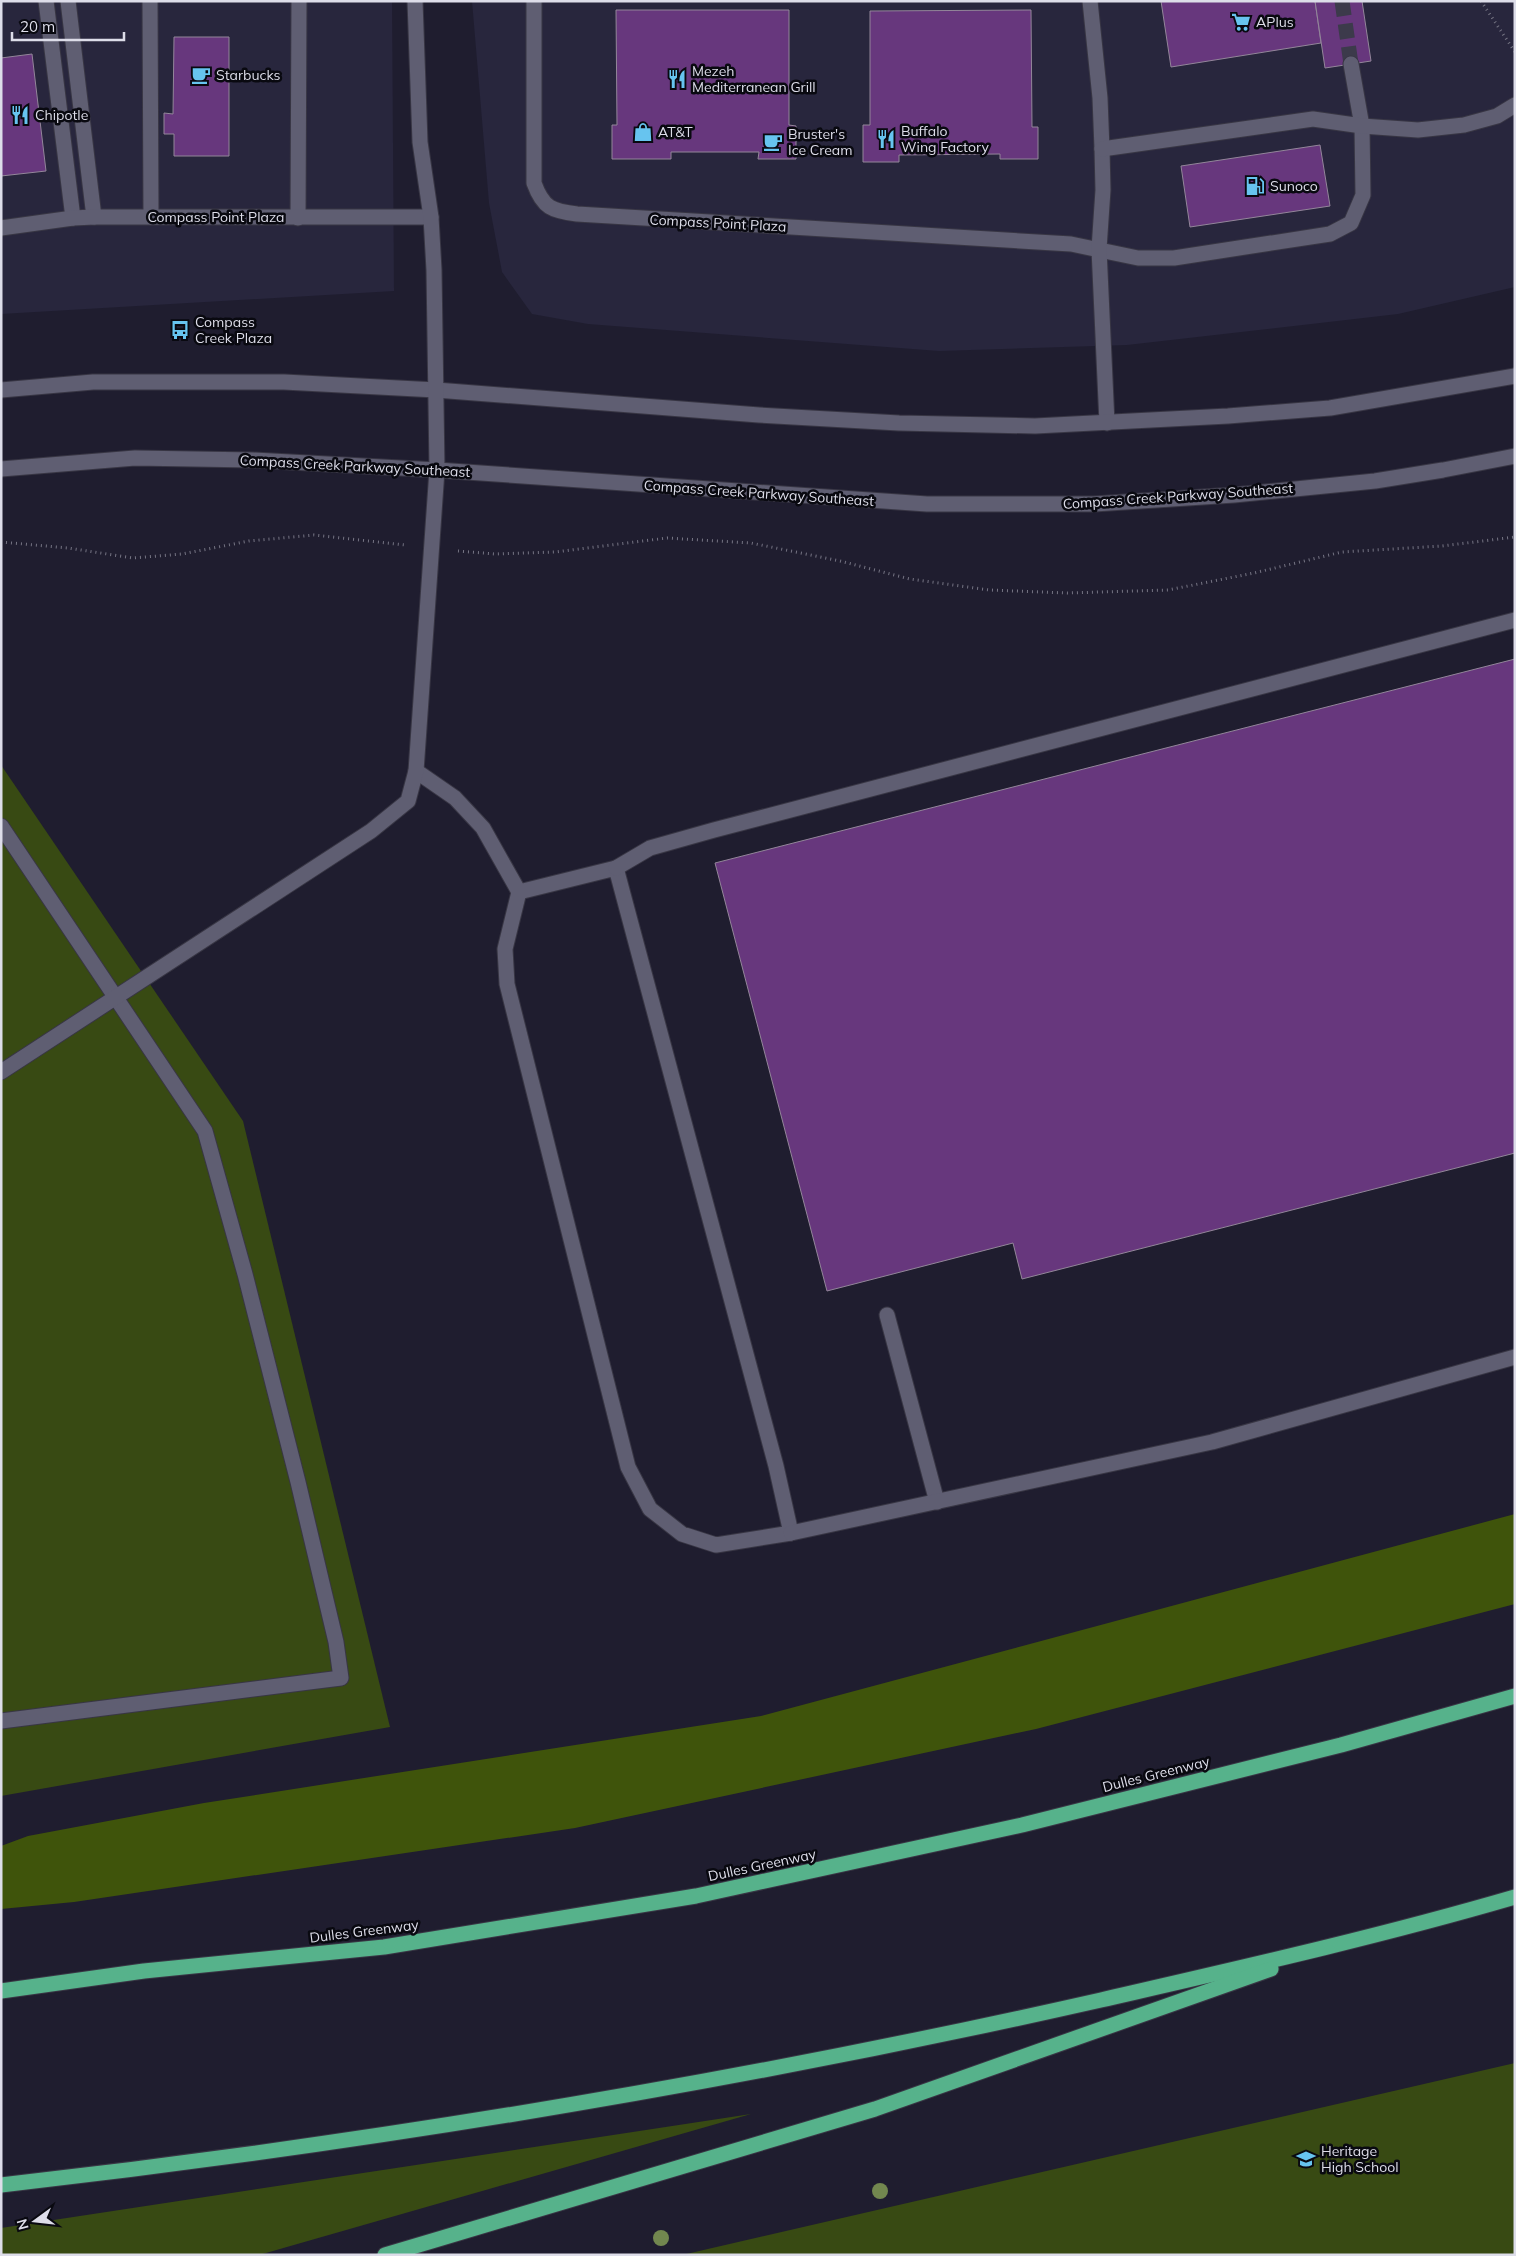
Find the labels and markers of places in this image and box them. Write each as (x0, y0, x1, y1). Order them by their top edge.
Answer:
supermarket icon: APlus (1230, 11, 1252, 33)
place label: APlus (1256, 13, 1294, 31)
place label: Mezeh Mediterranean Grill (692, 62, 816, 96)
cafe icon: Starbucks (190, 64, 212, 86)
place label: Starbucks (216, 66, 281, 84)
restaurant icon: Mezeh Mediterranean Grill (666, 68, 688, 90)
restaurant icon: Chipotle (9, 104, 31, 126)
place label: Chipotle (35, 106, 88, 124)
shop icon: AT&T (632, 121, 654, 143)
place label: Buffalo Wing Factory (901, 122, 989, 156)
place label: AT&T (658, 123, 693, 141)
place label: Bruster's Ice Cream (788, 125, 853, 159)
restaurant icon: Buffalo Wing Factory (875, 128, 897, 150)
cafe icon: Bruster's Ice Cream (762, 131, 784, 153)
fuel station icon: Sunoco (1244, 175, 1266, 197)
place label: Sunoco (1270, 177, 1318, 195)
place label: Compass Creek Plaza (195, 313, 272, 347)
bus stop icon: Compass Creek Plaza (169, 319, 191, 341)
place label: Heritage High School (1321, 2142, 1399, 2176)
school or university icon: Heritage High School (1295, 2148, 1317, 2170)

